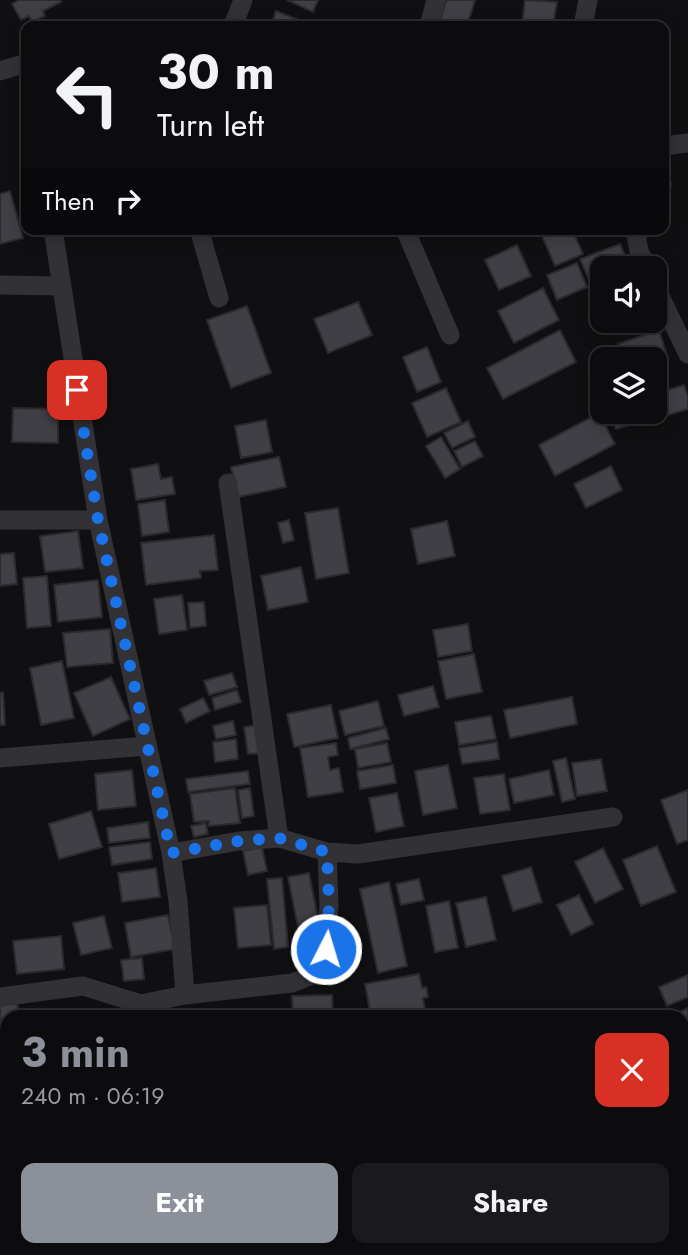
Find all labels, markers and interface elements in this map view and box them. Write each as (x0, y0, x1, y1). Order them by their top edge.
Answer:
text: 30 m (157, 37, 275, 107)
icon: left (42, 49, 133, 140)
text: Turn left (157, 102, 264, 148)
text: Then (42, 182, 95, 220)
icon: right (109, 182, 147, 220)
map controls (590, 256, 667, 424)
button: sound (590, 256, 667, 333)
button: layers (590, 347, 667, 424)
pin (47, 360, 107, 420)
icon: arrive (58, 371, 96, 409)
position arrow (289, 912, 363, 986)
text: 3 min (21, 1022, 130, 1083)
button: close (595, 1033, 669, 1107)
text: 240 m · 06:19 (21, 1079, 164, 1113)
button: Exit (21, 1163, 338, 1243)
button: Share (352, 1163, 669, 1243)

